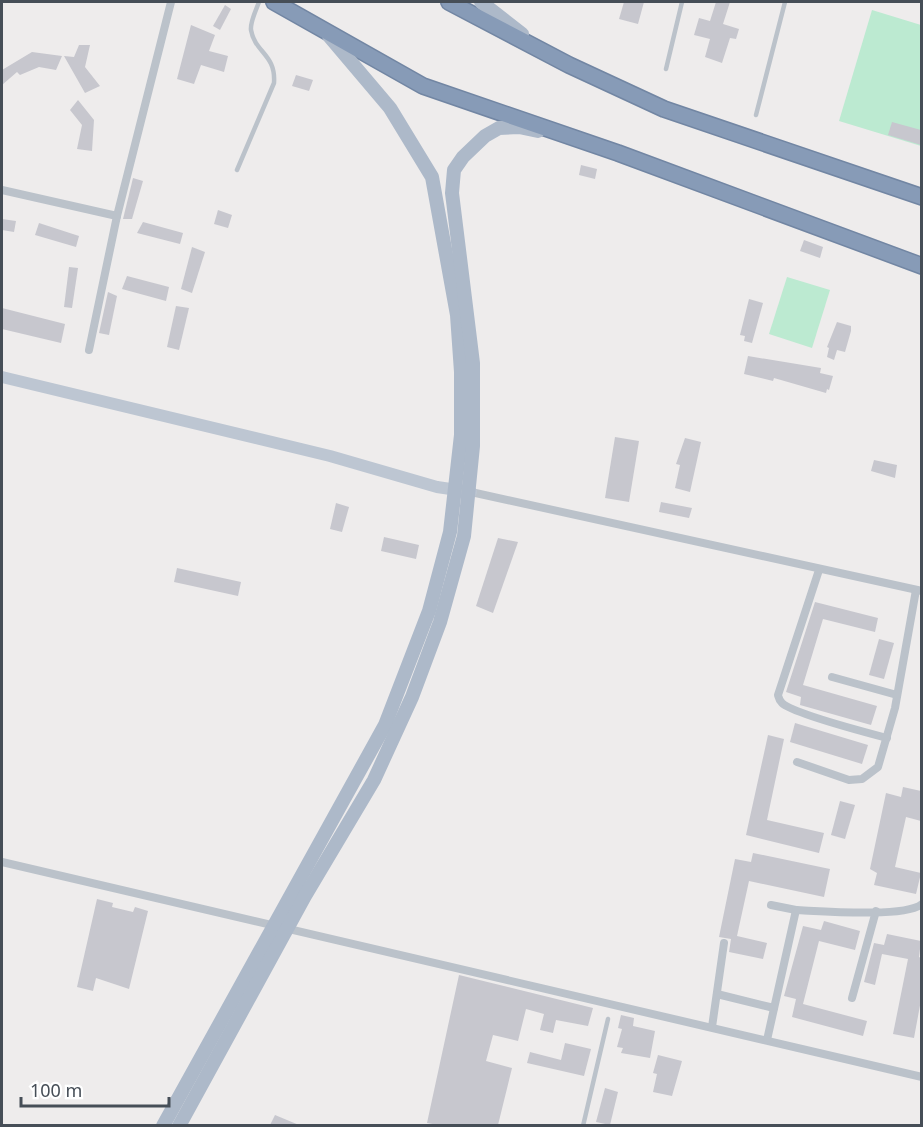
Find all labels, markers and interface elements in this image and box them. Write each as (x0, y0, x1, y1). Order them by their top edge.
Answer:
scale bar (21, 1070, 170, 1108)
text: 100 m (30, 1078, 82, 1102)

